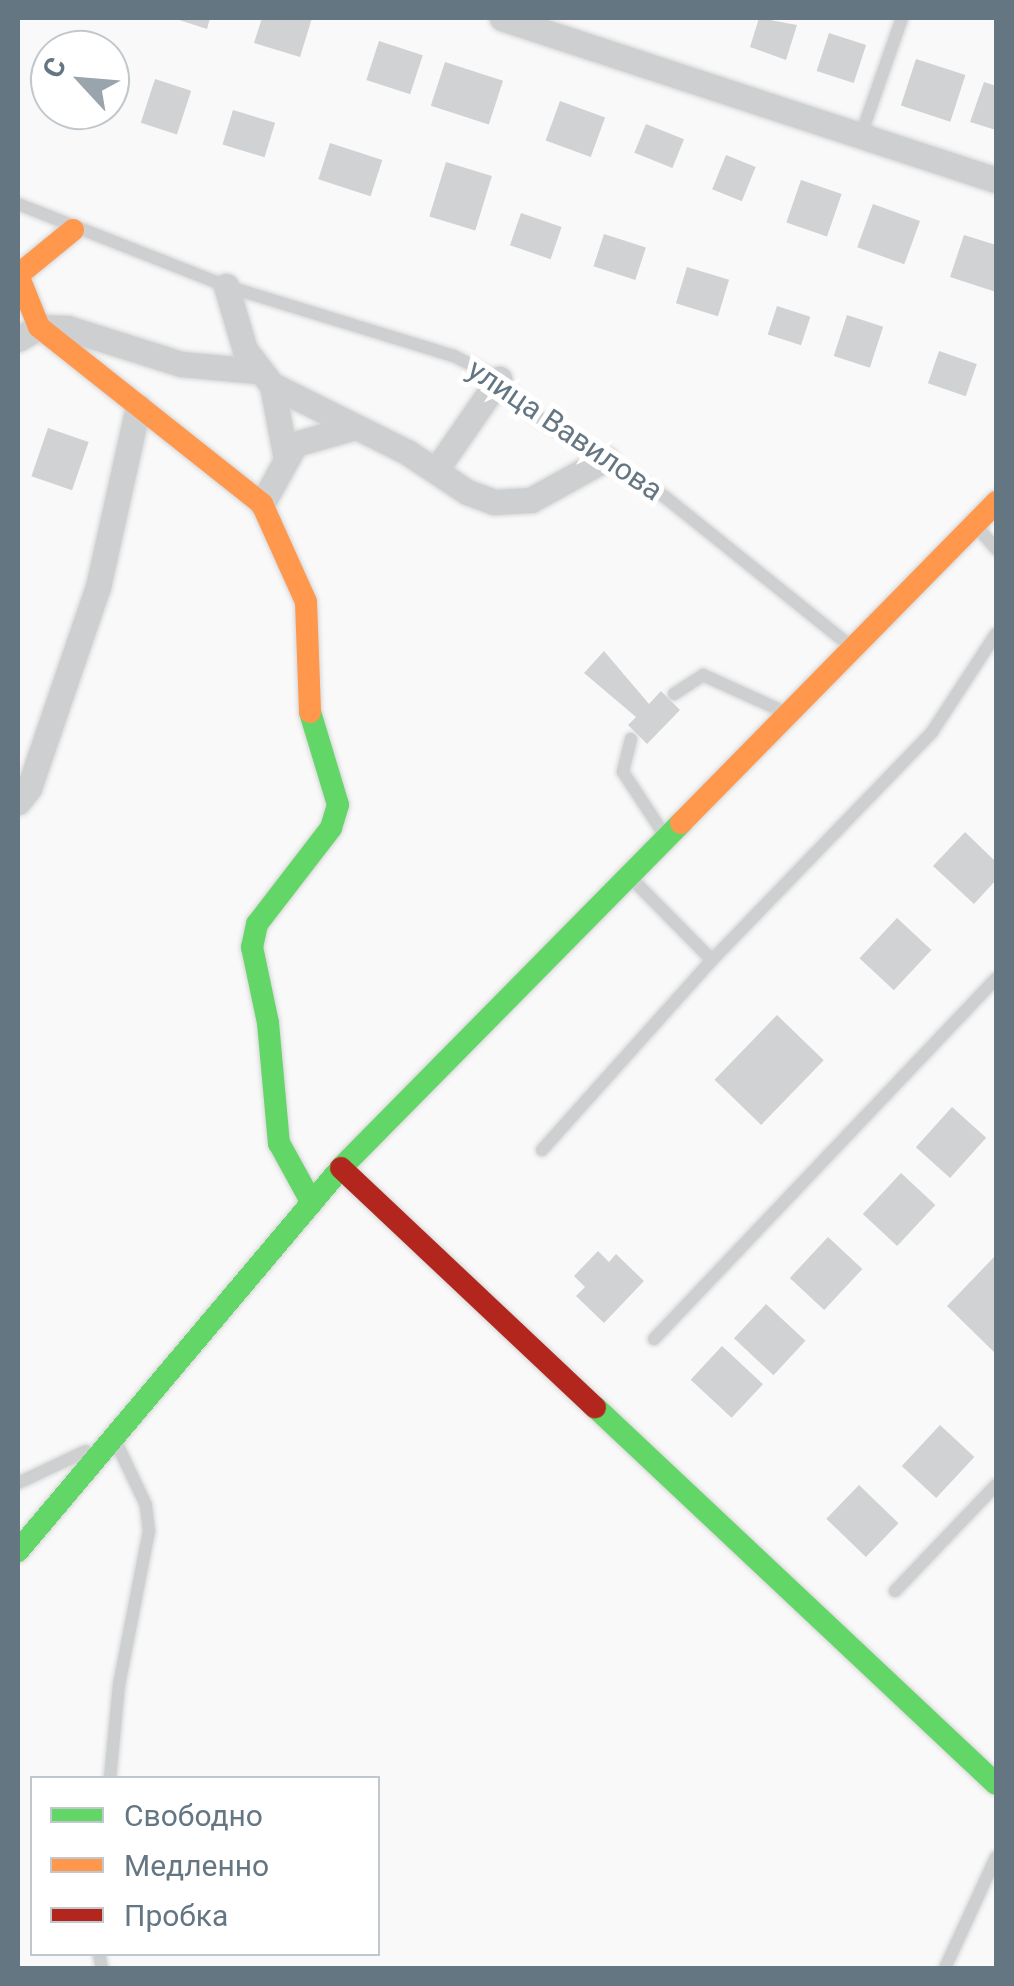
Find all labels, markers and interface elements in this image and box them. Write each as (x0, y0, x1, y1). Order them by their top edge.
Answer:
north arrow (30, 30, 130, 130)
text: С (36, 52, 73, 83)
street label: улица Вавилова (461, 352, 669, 508)
legend (30, 1776, 380, 1956)
text: Свободно (124, 1798, 263, 1833)
text: Медленно (124, 1848, 269, 1883)
text: Пробка (124, 1898, 228, 1933)

